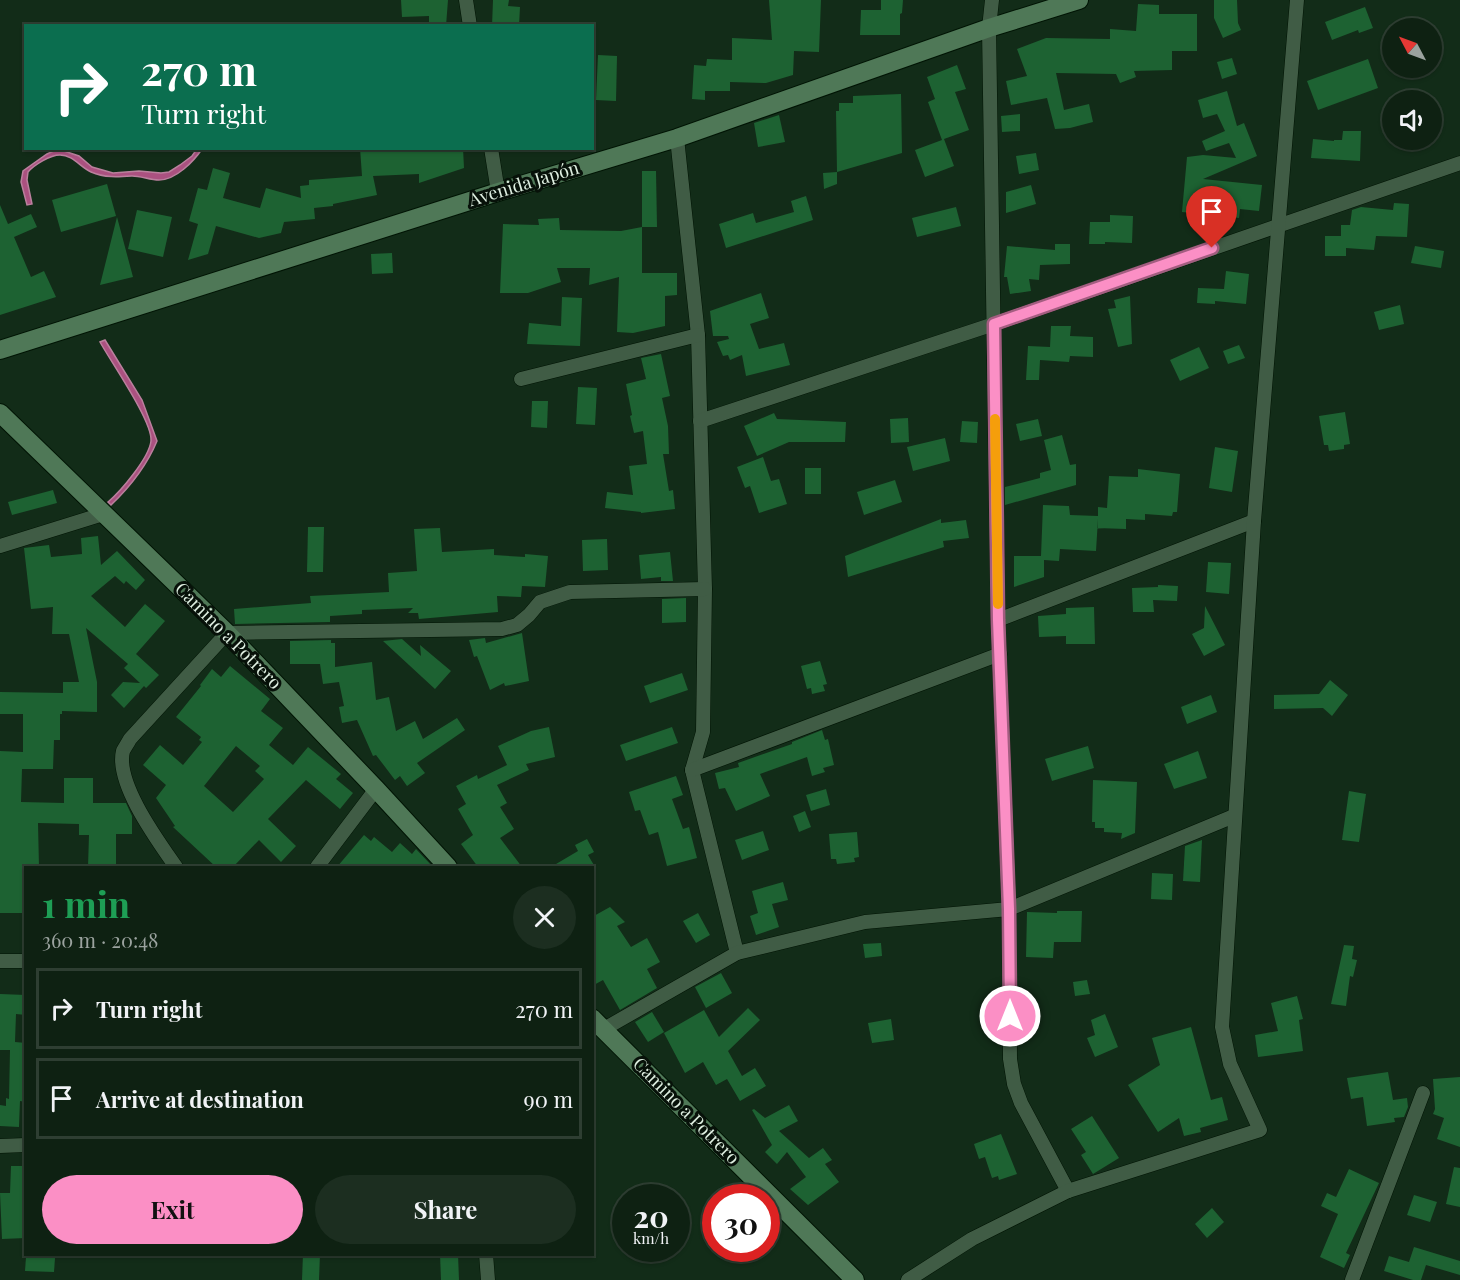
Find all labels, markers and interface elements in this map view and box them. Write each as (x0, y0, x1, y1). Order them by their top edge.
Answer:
north arrow (1382, 18, 1442, 78)
map controls (1382, 18, 1442, 150)
text: 270 m (141, 41, 257, 97)
icon: right (42, 48, 120, 126)
button: sound (1382, 90, 1442, 150)
text: Turn right (141, 95, 266, 131)
street label: Avenida Japón (465, 155, 582, 212)
pin (1186, 186, 1237, 248)
icon: arrive (1195, 195, 1228, 228)
street label: Camino a Potrero (170, 577, 287, 694)
text: 1 min (42, 879, 130, 927)
button: close (513, 886, 576, 949)
text: 360 m · 20:48 (42, 926, 159, 953)
position arrow (978, 984, 1042, 1048)
icon: right (45, 992, 78, 1025)
text: Turn right (96, 994, 202, 1024)
text: 270 m (515, 994, 573, 1024)
street label: Camino a Potrero (628, 1052, 745, 1169)
icon: arrive (45, 1082, 78, 1115)
text: Arrive at destination (96, 1084, 304, 1114)
text: 90 m (524, 1084, 573, 1114)
button: Exit (42, 1175, 303, 1244)
button: Share (315, 1175, 576, 1244)
speed limit sign: 30 (702, 1184, 780, 1262)
text: 20 (633, 1196, 669, 1236)
text: km/h (633, 1228, 669, 1248)

